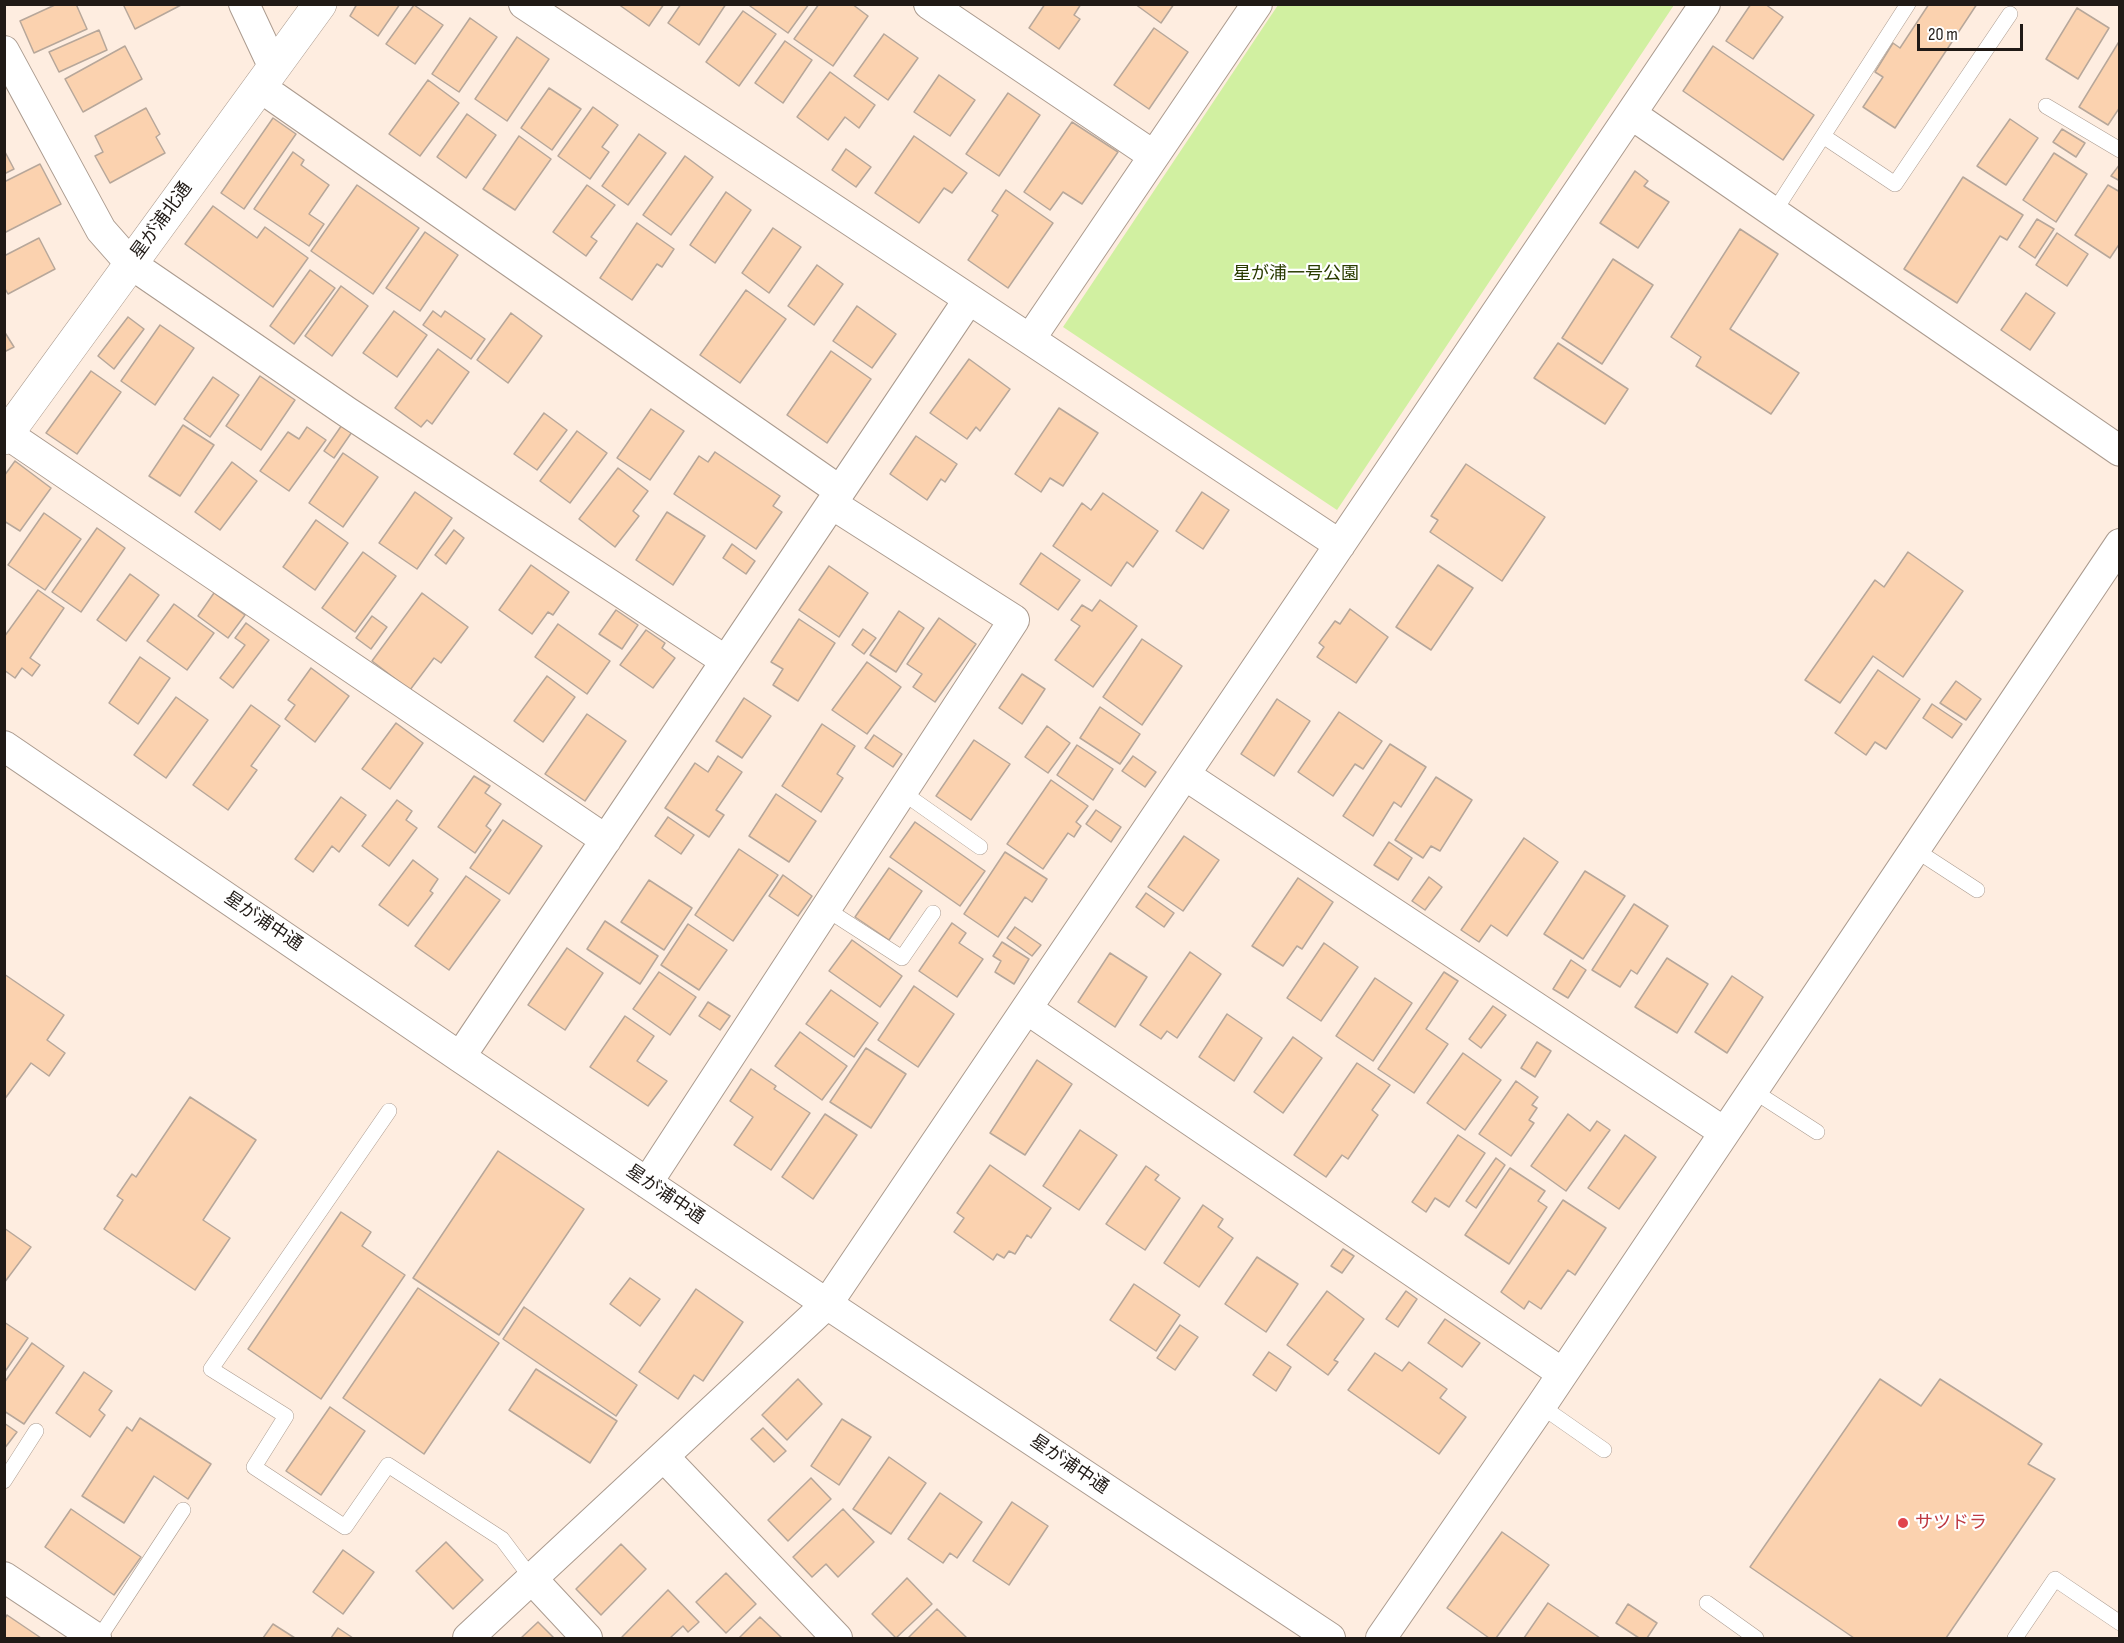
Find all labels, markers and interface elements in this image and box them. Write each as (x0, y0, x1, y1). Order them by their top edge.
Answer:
scale bar (1920, 12, 2026, 50)
text: 20 m (1928, 24, 1958, 45)
street label: 星が浦北通 (127, 178, 197, 264)
park label: 星が浦一号公園 (1233, 263, 1359, 285)
street label: 星が浦中通 (220, 888, 306, 956)
street label: 星が浦中通 (622, 1161, 708, 1229)
street label: 星が浦中通 (1026, 1431, 1112, 1499)
place label: サツドラ (1915, 1512, 1987, 1534)
marker: サツドラ (1896, 1516, 1910, 1530)

